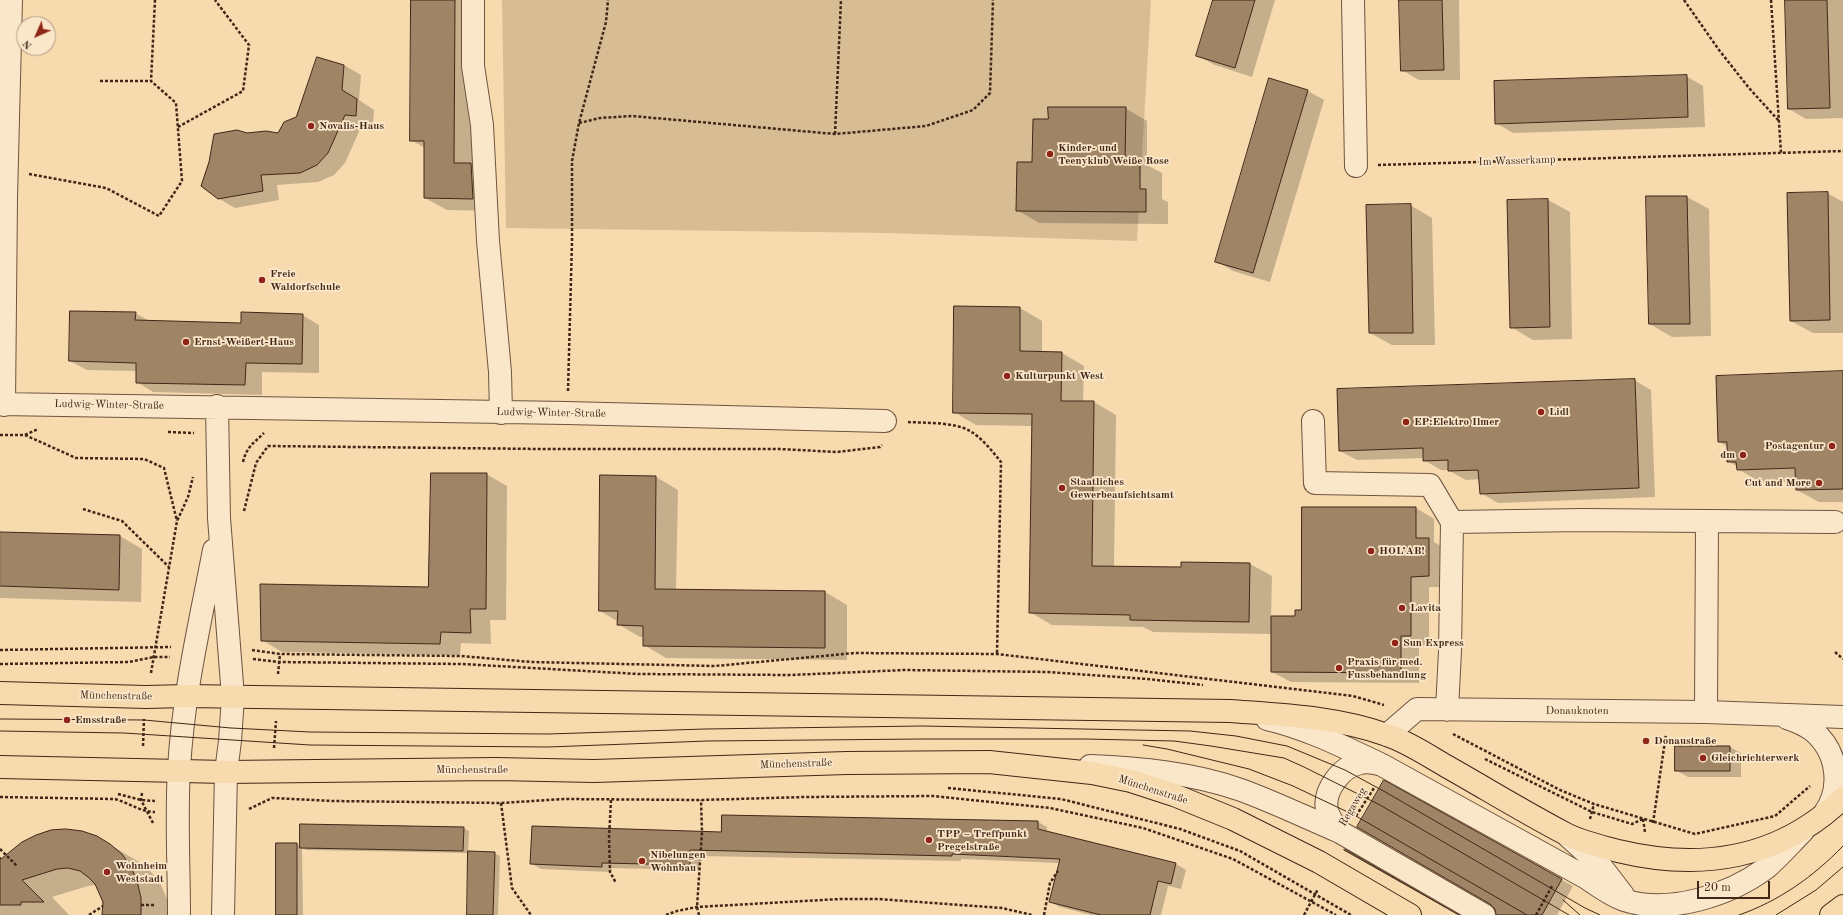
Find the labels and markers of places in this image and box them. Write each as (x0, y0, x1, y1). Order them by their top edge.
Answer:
place label: Novalis-Haus (319, 119, 384, 133)
marker: Novalis-Haus (306, 121, 316, 131)
place label: Kinder- und Teenyklub Weiße Rose (1058, 141, 1169, 167)
marker: Kinder- und Teenyklub Weiße Rose (1045, 149, 1055, 159)
place label: Freie Waldorfschule (270, 267, 341, 293)
marker: Freie Waldorfschule (257, 275, 267, 285)
place label: Ernst-Weißert-Haus (194, 335, 294, 349)
marker: Ernst-Weißert-Haus (181, 337, 191, 347)
place label: Kulturpunkt West (1015, 369, 1104, 383)
marker: Kulturpunkt West (1002, 371, 1012, 381)
place label: Lidl (1549, 405, 1569, 419)
marker: Lidl (1536, 407, 1546, 417)
place label: EP:Elektro Ilmer (1414, 415, 1499, 429)
marker: EP:Elektro Ilmer (1401, 417, 1411, 427)
place label: Postagentur (1765, 439, 1824, 453)
marker: Postagentur (1827, 441, 1837, 451)
place label: dm (1720, 448, 1735, 462)
marker: dm (1738, 450, 1748, 460)
place label: Staatliches Gewerbeaufsichtsamt (1070, 475, 1174, 501)
place label: Cut and More (1745, 476, 1811, 490)
marker: Cut and More (1814, 478, 1824, 488)
marker: Staatliches Gewerbeaufsichtsamt (1057, 483, 1067, 493)
place label: HOL’AB! (1379, 544, 1425, 558)
marker: HOL’AB! (1366, 546, 1376, 556)
place label: Lavita (1410, 601, 1441, 615)
marker: Lavita (1397, 603, 1407, 613)
place label: Sun Express (1403, 636, 1464, 650)
marker: Sun Express (1390, 638, 1400, 648)
place label: Praxis für med. Fussbehandlung (1347, 655, 1426, 681)
marker: Praxis für med. Fussbehandlung (1334, 663, 1344, 673)
place label: Emsstraße (75, 713, 127, 727)
marker: Emsstraße (62, 715, 72, 725)
place label: Donaustraße (1654, 734, 1716, 748)
marker: Donaustraße (1641, 736, 1651, 746)
place label: Gleichrichterwerk (1711, 751, 1799, 765)
marker: Gleichrichterwerk (1698, 753, 1708, 763)
place label: TPP – Treffpunkt Pregelstraße (937, 827, 1027, 853)
marker: TPP – Treffpunkt Pregelstraße (924, 835, 934, 845)
place label: Nibelungen Wohnbau (650, 848, 706, 874)
marker: Nibelungen Wohnbau (637, 856, 647, 866)
place label: Wohnheim Weststadt (115, 859, 167, 885)
marker: Wohnheim Weststadt (102, 867, 112, 877)

